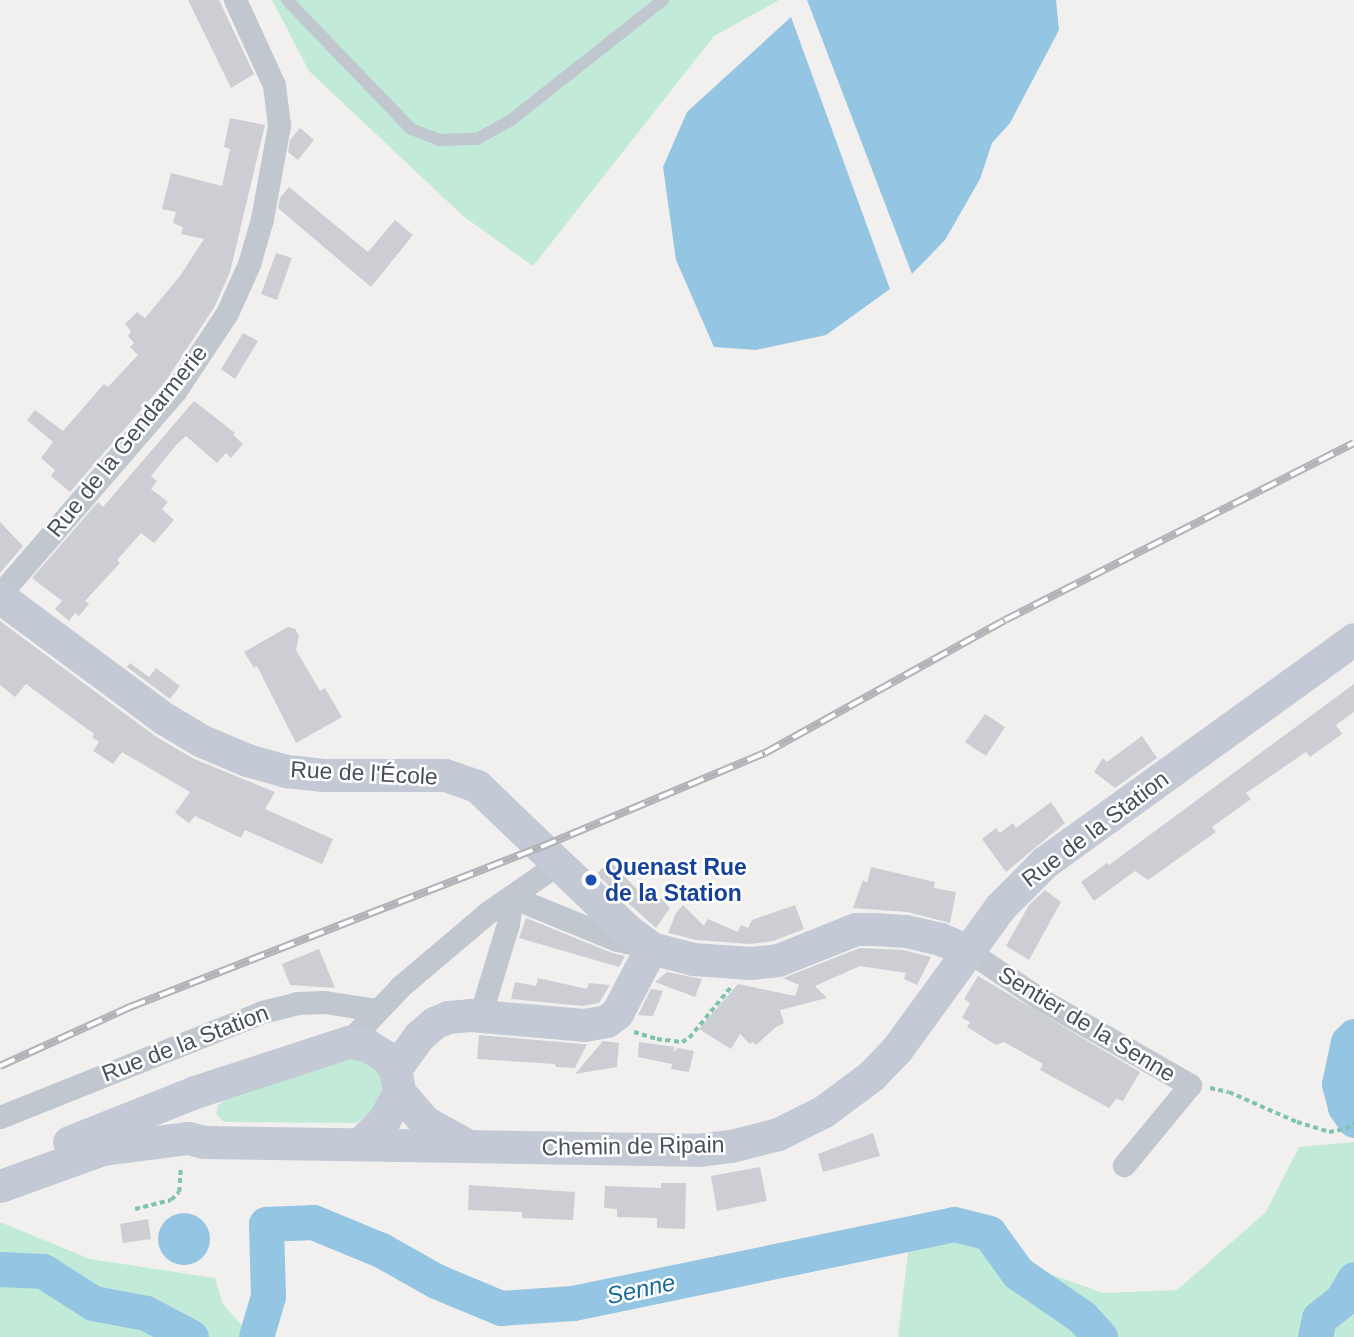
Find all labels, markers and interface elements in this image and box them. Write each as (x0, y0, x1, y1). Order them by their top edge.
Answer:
street label: Rue de la Gendarmerie (41, 339, 213, 543)
street label: Rue de l'École (290, 755, 438, 791)
street label: Rue de la Station (1016, 765, 1174, 893)
place label: Quenast Rue de la Station (605, 853, 747, 907)
marker: Quenast Rue de la Station (583, 872, 599, 888)
street label: Sentier de la Senne (993, 960, 1181, 1088)
street label: Rue de la Station (98, 998, 272, 1088)
street label: Chemin de Ripain (541, 1131, 725, 1161)
water label: Senne (604, 1268, 678, 1310)

